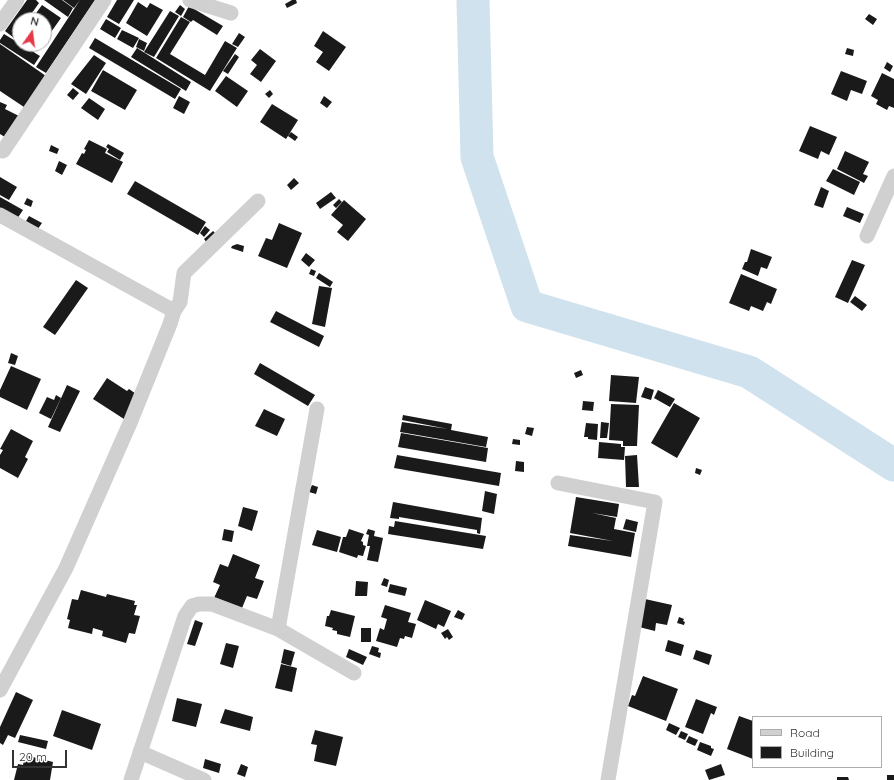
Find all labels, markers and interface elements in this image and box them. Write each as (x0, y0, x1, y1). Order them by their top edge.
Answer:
north arrow (12, 12, 52, 52)
text: N (29, 14, 40, 29)
legend (752, 716, 882, 768)
text: Road (790, 725, 820, 740)
scale bar (14, 742, 69, 768)
text: Building (790, 745, 834, 760)
text: 20 m (19, 749, 47, 764)

